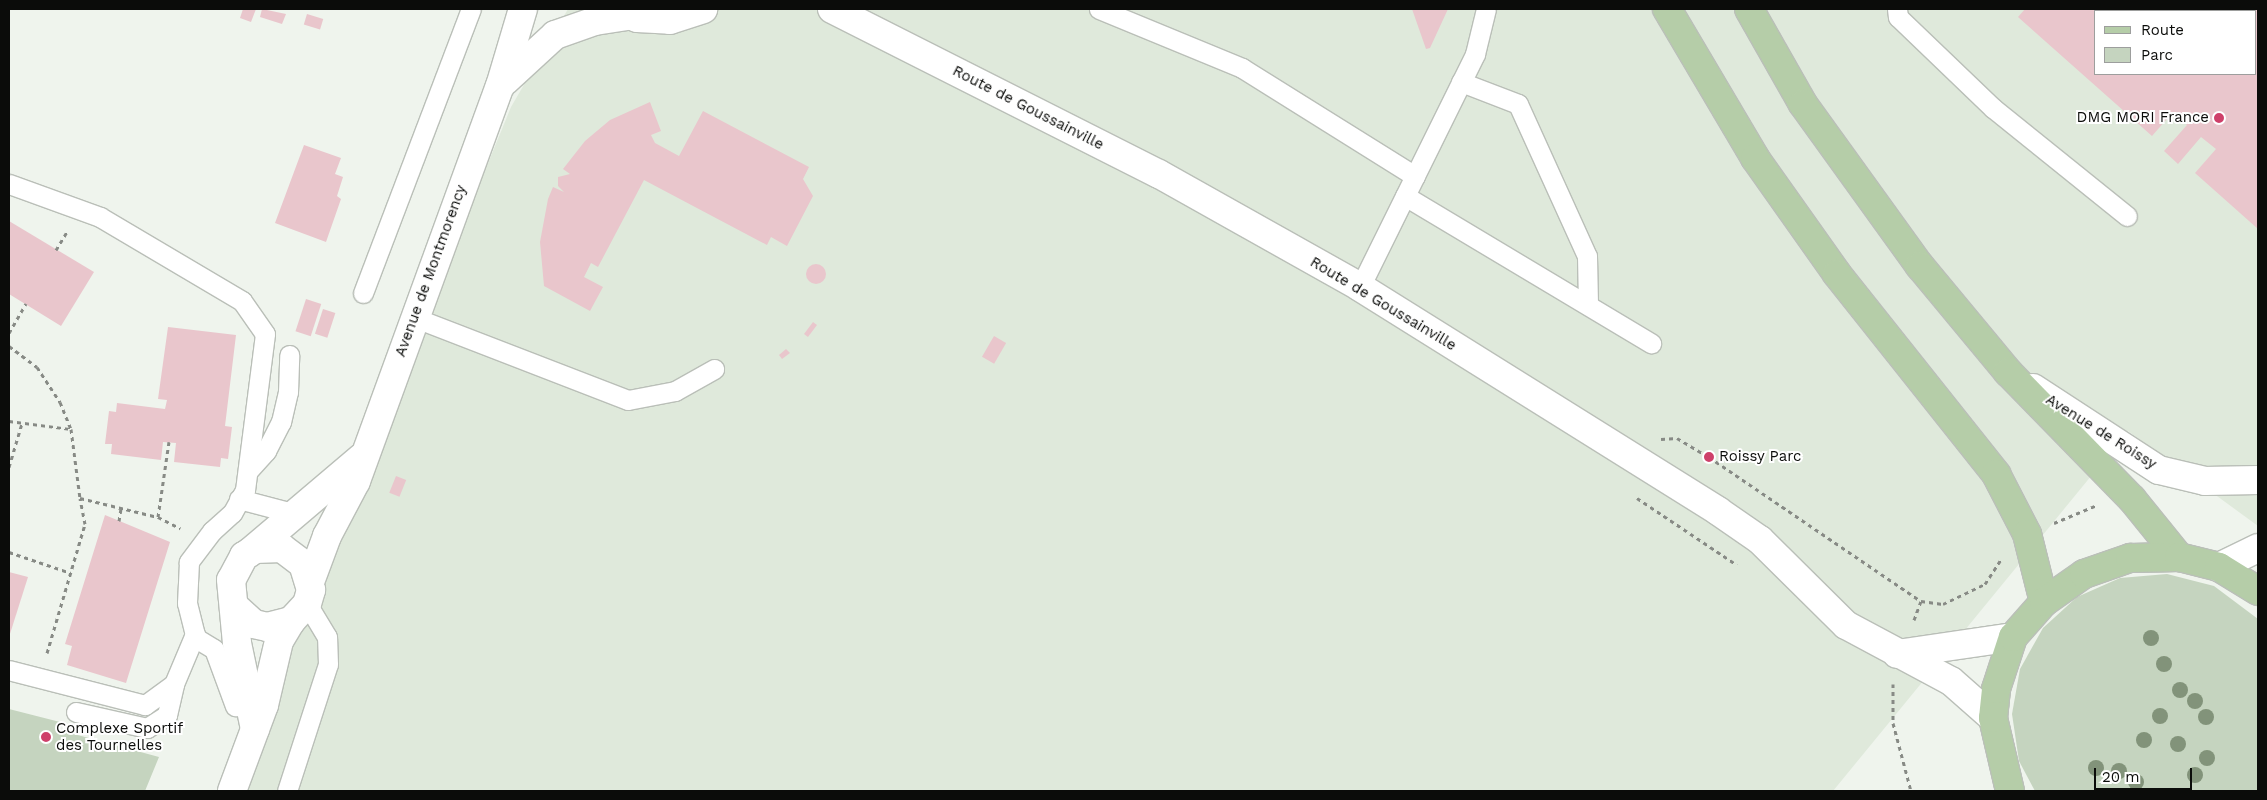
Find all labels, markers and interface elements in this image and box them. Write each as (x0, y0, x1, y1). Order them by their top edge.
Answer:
legend (2094, 10, 2257, 75)
text: Route (2141, 21, 2184, 39)
text: Parc (2141, 46, 2173, 64)
street label: Route de Goussainville (949, 62, 1107, 154)
place label: DMG MORI France (2077, 109, 2209, 127)
marker: DMG MORI France (2213, 112, 2225, 124)
street label: Avenue de Montmorency (392, 183, 470, 359)
street label: Route de Goussainville (1307, 253, 1459, 355)
street label: Avenue de Roissy (2042, 391, 2160, 473)
place label: Roissy Parc (1719, 448, 1802, 466)
marker: Roissy Parc (1703, 451, 1715, 463)
place label: Complexe Sportif des Tournelles (56, 719, 183, 754)
marker: Complexe Sportif des Tournelles (40, 731, 52, 743)
scale bar (2097, 758, 2194, 790)
text: 20 m (2102, 768, 2140, 786)

